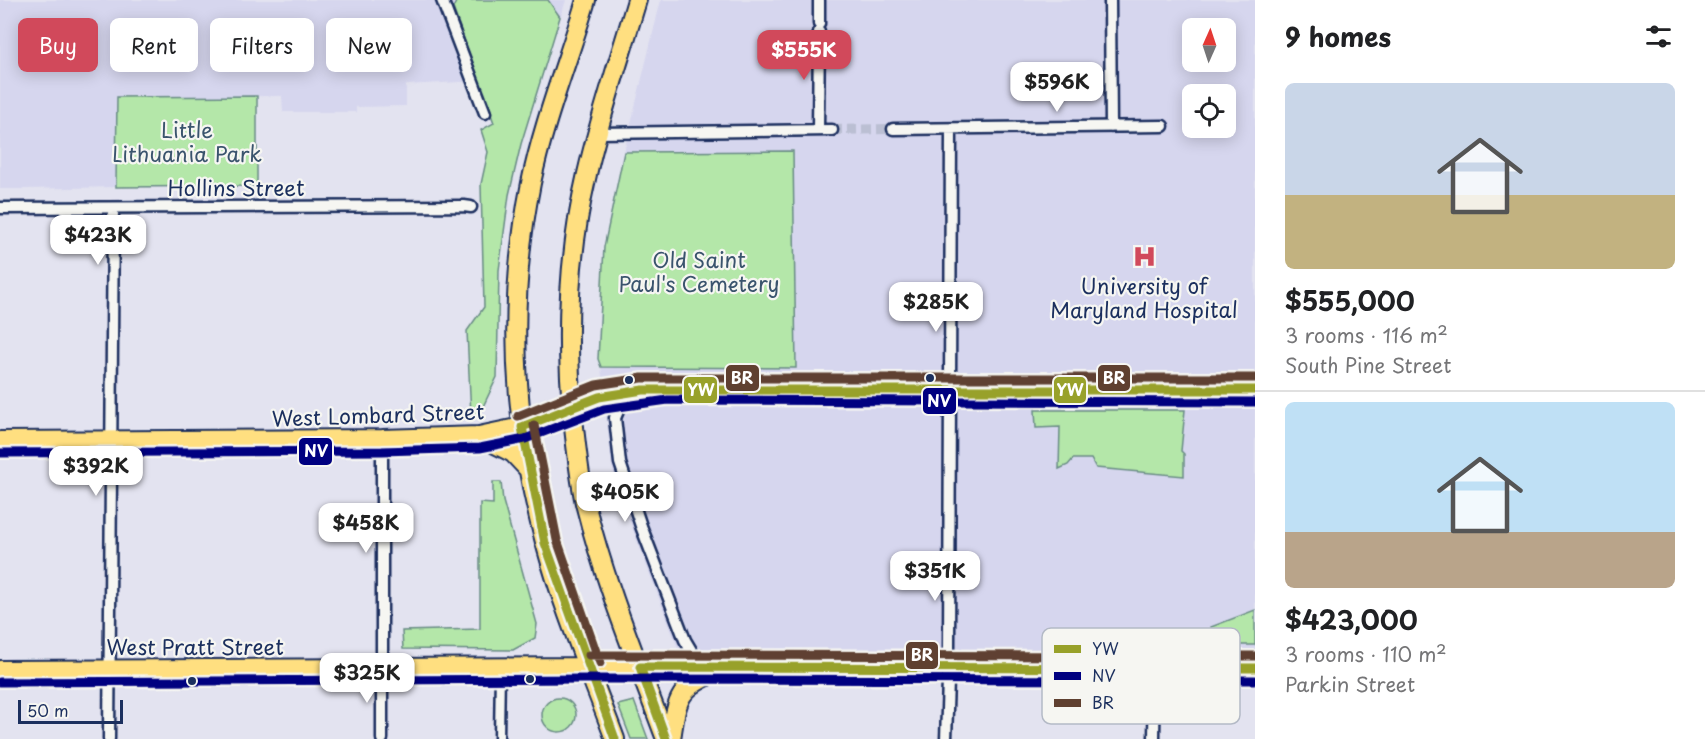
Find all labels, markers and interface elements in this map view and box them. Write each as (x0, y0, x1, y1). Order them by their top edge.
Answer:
text: 9 homes (1285, 17, 1391, 56)
chip: Buy (18, 18, 98, 72)
chip: Rent (110, 18, 198, 72)
chip: Filters (210, 18, 314, 72)
chip: New (326, 18, 412, 72)
north arrow (1182, 18, 1236, 72)
map controls (1182, 18, 1236, 138)
icon: filters (1642, 20, 1675, 53)
pin: $555K (762, 30, 846, 81)
text: $555K (771, 34, 837, 64)
pin: $596K (1015, 62, 1099, 113)
text: $596K (1024, 66, 1090, 96)
button: locate (1182, 84, 1236, 138)
park label: Little Lithuania Park (112, 113, 262, 169)
icon: home (1426, 122, 1534, 230)
street label: Hollins Street (167, 171, 305, 203)
pin: $423K (56, 215, 140, 266)
text: $423K (64, 219, 132, 249)
park label: Old Saint Paul's Cemetery (618, 243, 780, 299)
hospital icon: University of Maryland Hospital (1131, 244, 1157, 270)
place label: University of Maryland Hospital (1050, 269, 1238, 325)
text: $555,000 (1285, 281, 1415, 320)
pin: $285K (894, 282, 978, 333)
text: $285K (903, 286, 969, 316)
text: 3 rooms · 116 m² (1285, 320, 1448, 350)
text: South Pine Street (1285, 350, 1451, 380)
line badge: BR (725, 364, 760, 392)
line badge: BR (1097, 364, 1131, 392)
text: BR (731, 365, 754, 389)
text: BR (1103, 365, 1126, 389)
unlabelled marker (924, 372, 936, 384)
unlabelled marker (623, 374, 635, 386)
line badge: YW (683, 376, 718, 404)
line badge: YW (1053, 376, 1087, 404)
text: YW (687, 377, 715, 401)
text: YW (1056, 377, 1084, 401)
line badge: NV (922, 387, 957, 415)
text: NV (927, 388, 952, 412)
street label: West Lombard Street (271, 394, 485, 434)
line badge: NV (298, 437, 333, 466)
text: NV (304, 438, 329, 462)
icon: home (1426, 441, 1534, 549)
pin: $392K (54, 446, 138, 497)
text: $392K (63, 450, 129, 480)
pin: $405K (583, 472, 667, 523)
text: $405K (591, 476, 659, 506)
pin: $458K (324, 503, 408, 554)
text: $458K (333, 507, 399, 537)
pin: $351K (893, 551, 977, 602)
text: $351K (904, 555, 966, 585)
text: $423,000 (1285, 600, 1418, 639)
legend (1042, 628, 1240, 724)
street label: West Pratt Street (106, 630, 284, 662)
text: YW (1092, 636, 1119, 660)
text: 3 rooms · 110 m² (1285, 639, 1447, 669)
line badge: BR (905, 641, 939, 670)
text: BR (911, 642, 934, 666)
pin: $325K (325, 653, 409, 704)
text: $325K (334, 657, 400, 687)
text: NV (1092, 663, 1116, 687)
text: Parkin Street (1285, 669, 1415, 699)
unlabelled marker (524, 673, 536, 685)
unlabelled marker (186, 675, 198, 687)
text: BR (1092, 690, 1114, 714)
scale bar (18, 697, 123, 724)
text: 50 m (27, 698, 68, 722)

